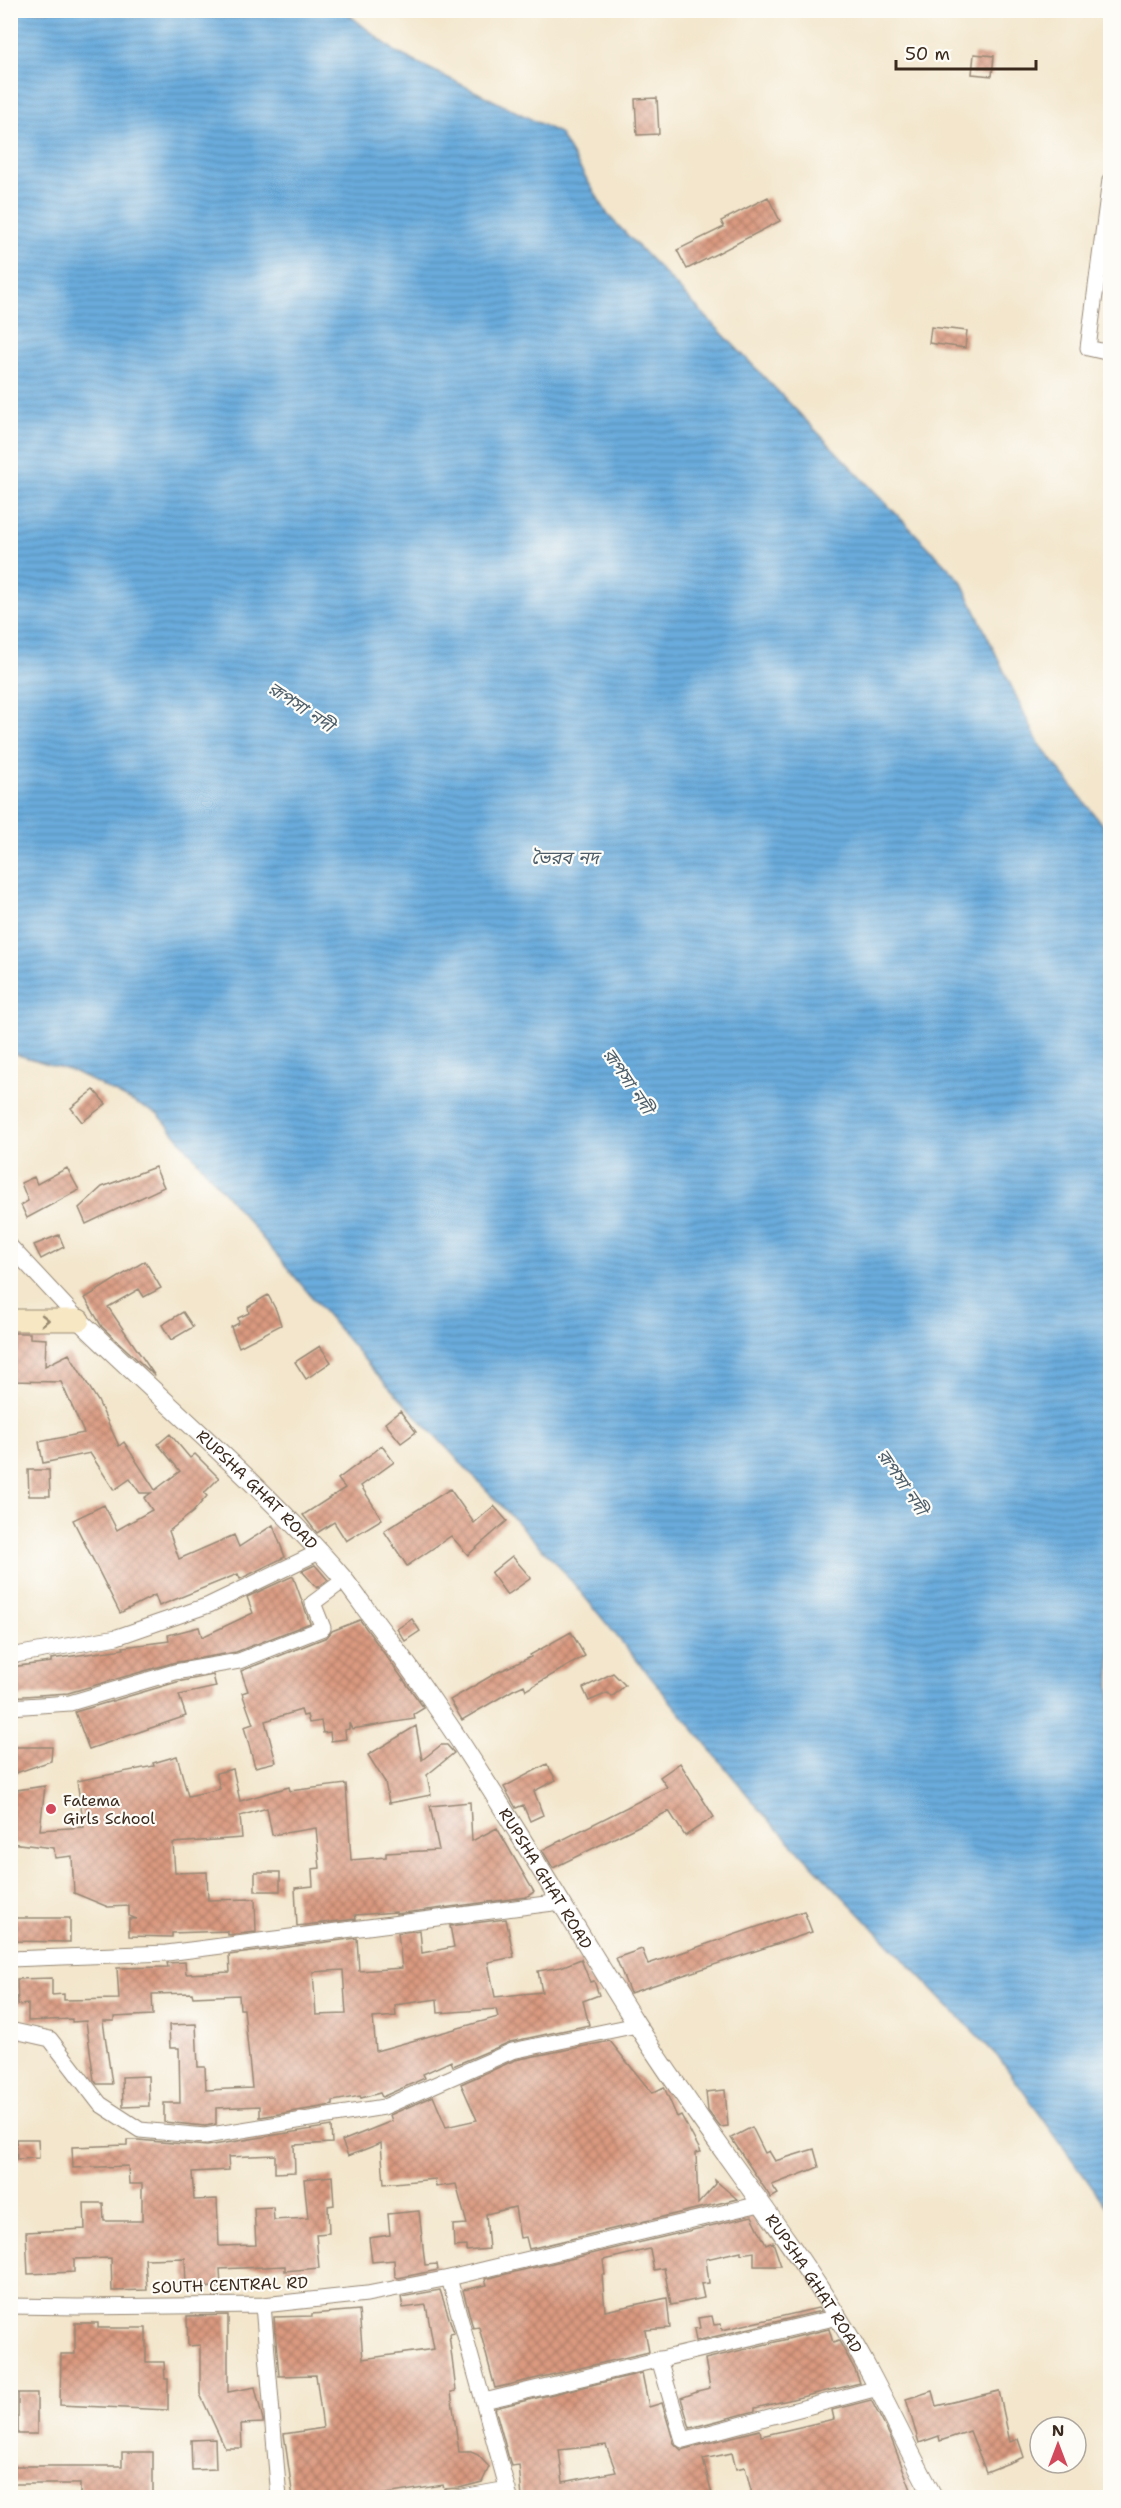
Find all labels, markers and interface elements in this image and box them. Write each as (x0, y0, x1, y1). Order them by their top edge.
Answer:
scale bar (896, 33, 1036, 71)
text: 50 m (905, 42, 950, 66)
water label: রূপসা নদী (263, 676, 341, 740)
water label: ভৈরব নদ (531, 846, 602, 870)
water label: রূপসা নদী (597, 1043, 661, 1121)
one-way arrow (40, 1314, 49, 1326)
street label: RUPSHA GHAT ROAD (192, 1425, 323, 1554)
water label: রূপসা নদী (871, 1444, 935, 1522)
place label: Fatema Girls School (63, 1790, 155, 1829)
marker: Fatema Girls School (44, 1802, 58, 1816)
street label: RUPSHA GHAT ROAD (495, 1804, 597, 1953)
street label: RUPSHA GHAT ROAD (761, 2210, 867, 2357)
street label: SOUTH CENTRAL RD (151, 2272, 309, 2298)
north arrow (1028, 2415, 1088, 2475)
text: N (1052, 2420, 1064, 2441)

